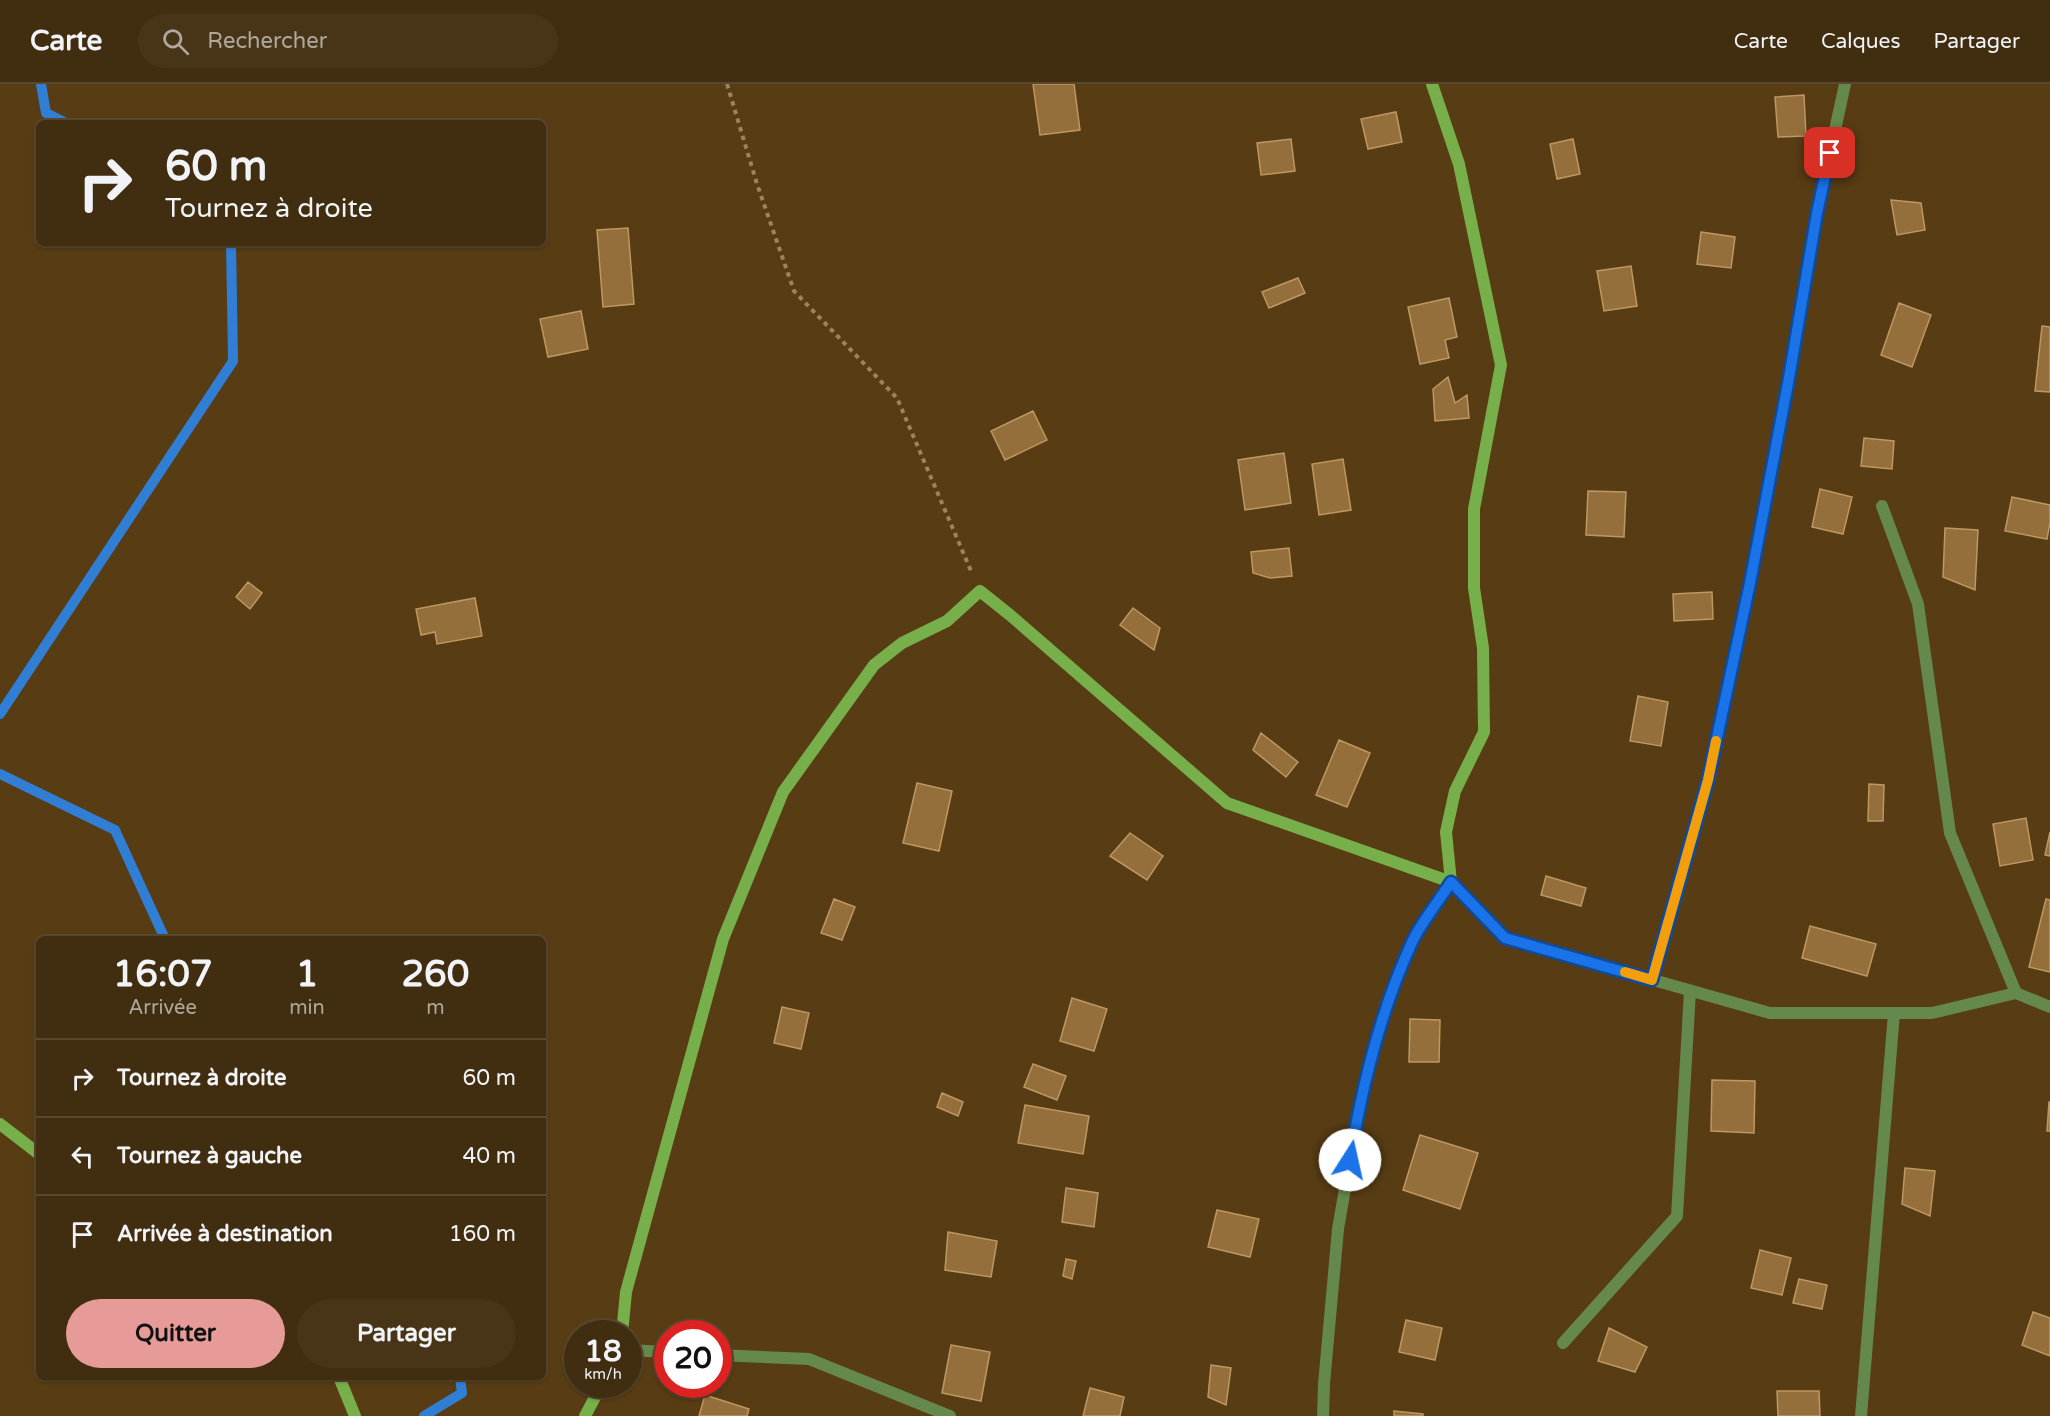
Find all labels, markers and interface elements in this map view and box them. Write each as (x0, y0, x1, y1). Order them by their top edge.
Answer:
search box (138, 14, 558, 68)
text: Carte (30, 24, 102, 58)
icon: search (159, 25, 192, 58)
text: Rechercher (207, 28, 327, 54)
text: Carte (1734, 29, 1788, 54)
text: Calques (1821, 29, 1901, 54)
text: Partager (1934, 29, 2020, 54)
pin (1804, 127, 1855, 178)
icon: arrive (1813, 136, 1846, 169)
text: 60 m (165, 141, 267, 192)
icon: right (66, 144, 144, 222)
text: Tournez à droite (165, 192, 373, 225)
text: 16:07 (113, 953, 213, 996)
text: 1 (296, 953, 318, 996)
text: 260 (401, 953, 469, 996)
text: Arrivée (129, 996, 197, 1020)
text: min (289, 996, 325, 1020)
text: m (426, 996, 445, 1020)
icon: right (66, 1062, 99, 1095)
text: Tournez à droite (117, 1065, 286, 1091)
text: 60 m (462, 1065, 516, 1091)
position arrow (1318, 1128, 1382, 1192)
icon: left (66, 1140, 99, 1173)
text: Tournez à gauche (117, 1143, 302, 1169)
text: 40 m (462, 1143, 516, 1169)
icon: arrive (66, 1218, 99, 1251)
text: Arrivée à destination (117, 1221, 333, 1247)
text: 160 m (449, 1221, 516, 1247)
button: Quitter (66, 1299, 285, 1368)
button: Partager (297, 1299, 516, 1368)
speed limit sign: 20 (654, 1320, 732, 1398)
text: 18 (584, 1333, 622, 1370)
text: km/h (584, 1365, 622, 1383)

